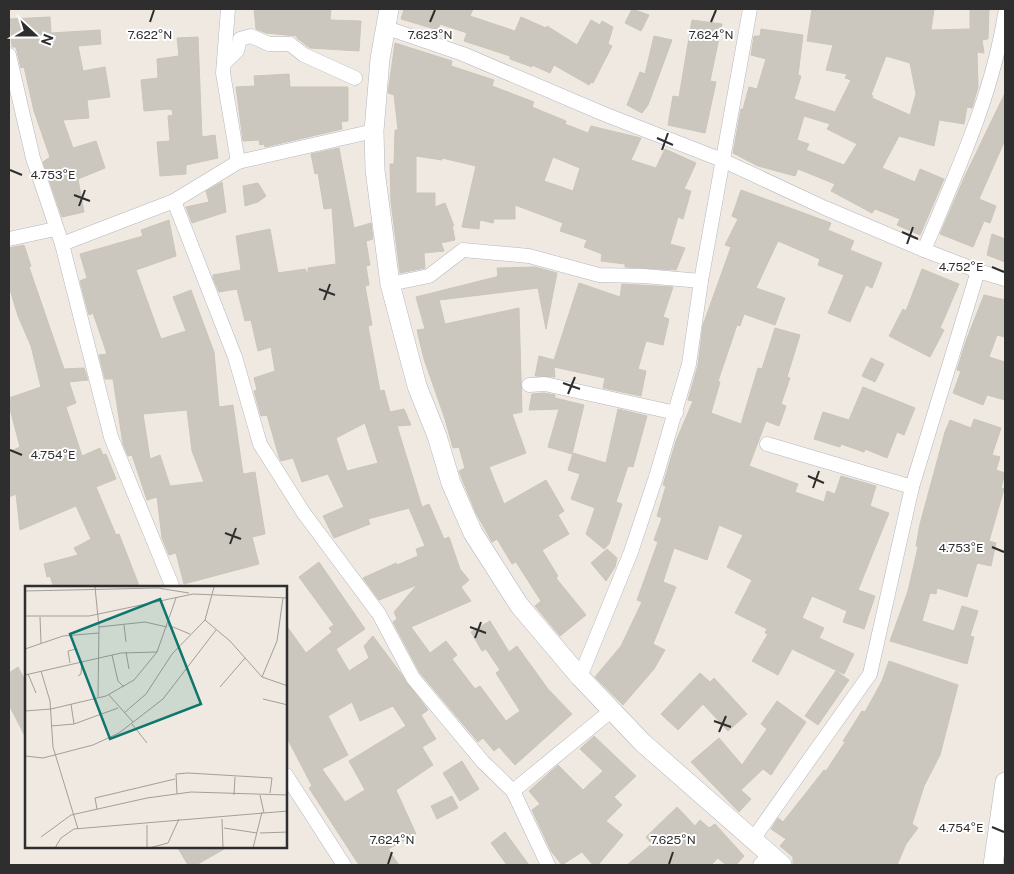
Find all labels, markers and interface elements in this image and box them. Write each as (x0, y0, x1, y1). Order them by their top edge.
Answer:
north arrow (10, 10, 60, 60)
text: 7.622°N (128, 28, 172, 42)
text: 7.623°N (407, 28, 453, 42)
text: 7.624°N (688, 28, 734, 42)
text: N (38, 32, 57, 48)
text: 4.753°E (30, 168, 76, 182)
text: 4.752°E (939, 260, 983, 274)
text: 4.754°E (30, 448, 76, 462)
text: 4.753°E (938, 541, 984, 555)
inset map (25, 586, 288, 849)
text: 4.754°E (938, 821, 984, 835)
text: 7.624°N (369, 833, 415, 847)
text: 7.625°N (650, 833, 696, 847)

